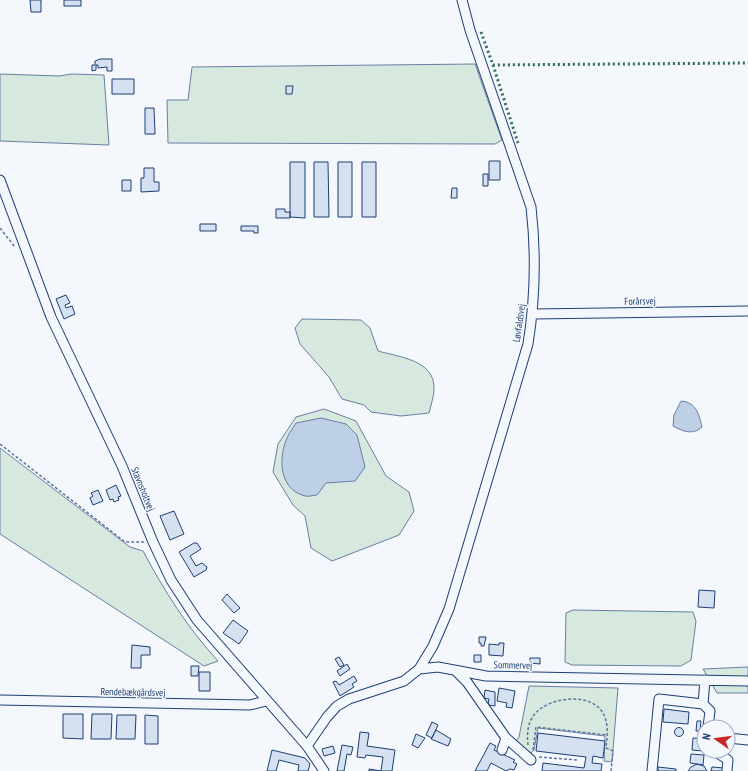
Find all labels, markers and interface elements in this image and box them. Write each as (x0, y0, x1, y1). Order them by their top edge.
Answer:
street label: Forårsvej (624, 294, 656, 308)
street label: Løvfaldsvej (510, 303, 528, 343)
street label: Stavnsholtvej (128, 465, 158, 513)
street label: Sommervej (494, 658, 532, 672)
street label: Rendebækgårdsvej (100, 685, 166, 699)
north arrow (696, 719, 736, 759)
text: N (699, 732, 714, 741)

